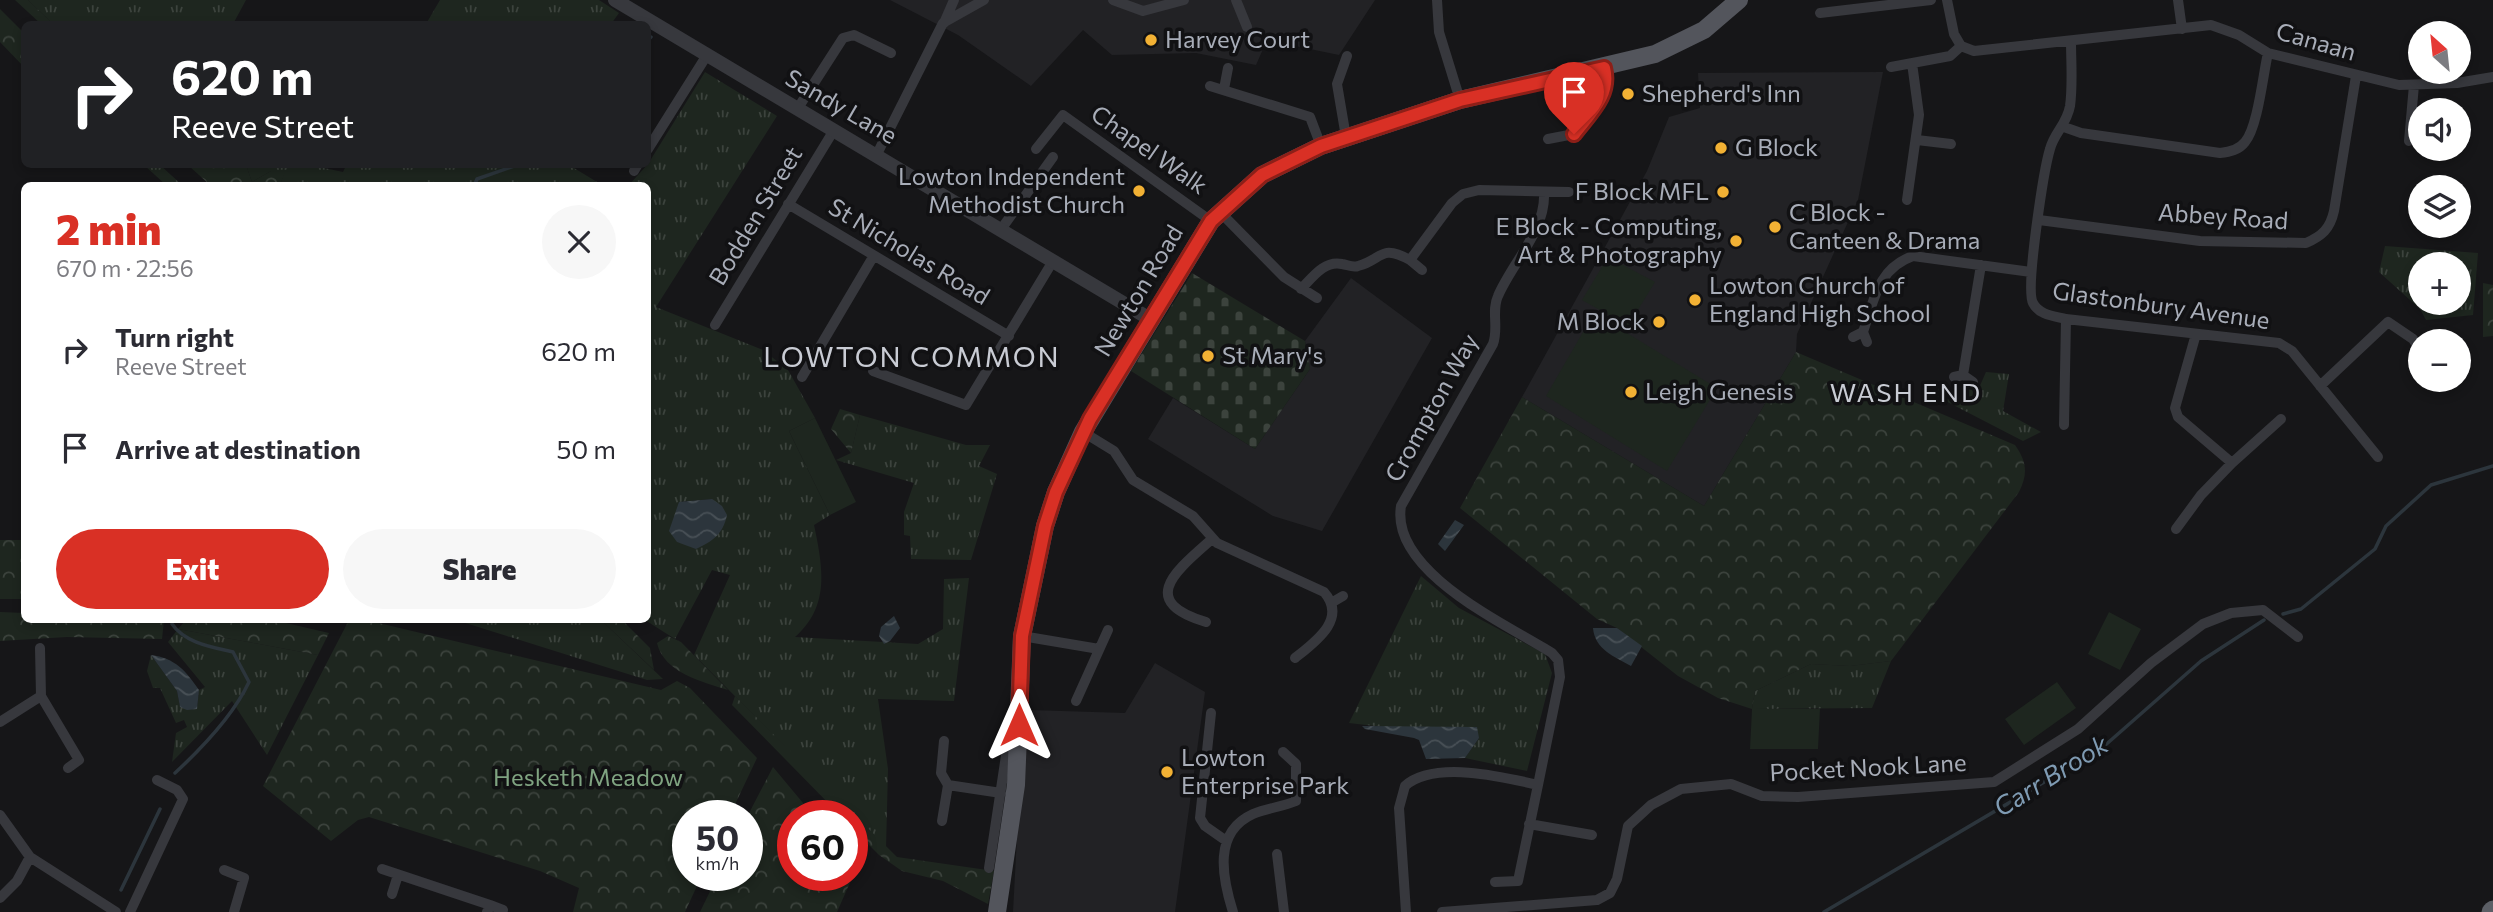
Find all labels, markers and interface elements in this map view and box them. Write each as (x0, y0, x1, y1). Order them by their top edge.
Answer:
street label: Canaan (2273, 15, 2360, 66)
north arrow (2408, 21, 2471, 84)
map controls (2408, 21, 2471, 392)
place label: Harvey Court (1165, 24, 1310, 53)
marker: Harvey Court (1143, 32, 1159, 48)
text: 620 m (171, 45, 313, 105)
icon: right (56, 49, 147, 140)
street label: Sandy Lane (781, 62, 903, 149)
pin (1544, 62, 1604, 134)
icon: arrive (1555, 73, 1593, 111)
place label: Shepherd's Inn (1642, 78, 1801, 107)
marker: Shepherd's Inn (1620, 86, 1636, 102)
street label: Chapel Walk (1086, 98, 1214, 199)
button: sound (2408, 98, 2471, 161)
text: Reeve Street (171, 105, 354, 145)
place label: G Block (1735, 132, 1818, 161)
marker: G Block (1713, 140, 1729, 156)
street label: Bodden Street (702, 141, 807, 290)
place label: Lowton Independent Methodist Church (898, 161, 1125, 218)
button: layers (2408, 175, 2471, 238)
place label: F Block MFL (1575, 176, 1709, 205)
marker: Lowton Independent Methodist Church (1131, 183, 1147, 199)
marker: F Block MFL (1715, 184, 1731, 200)
street label: St Nicholas Road (824, 191, 996, 310)
street label: Abbey Road (2157, 196, 2289, 235)
place label: C Block - Canteen & Drama (1789, 197, 1980, 254)
text: 2 min (56, 202, 162, 254)
button: close (542, 205, 616, 279)
place label: E Block - Computing, Art & Photography (1495, 211, 1722, 268)
street label: Newton Road (1087, 219, 1188, 361)
marker: C Block - Canteen & Drama (1767, 219, 1783, 235)
marker: E Block - Computing, Art & Photography (1728, 233, 1744, 249)
button: + (2408, 252, 2471, 315)
text: 670 m · 22:56 (56, 254, 194, 282)
place label: Lowton Church of England High School (1709, 270, 1931, 327)
street label: Glastonbury Avenue (2051, 275, 2272, 334)
marker: Lowton Church of England High School (1687, 292, 1703, 308)
place label: M Block (1557, 306, 1645, 335)
marker: M Block (1651, 314, 1667, 330)
text: Turn right (115, 321, 234, 352)
street label: Crompton Way (1378, 328, 1483, 487)
button: − (2408, 329, 2471, 392)
icon: right (56, 331, 94, 369)
text: 620 m (541, 335, 616, 366)
district label: LOWTON COMMON (763, 339, 1061, 373)
place label: St Mary's (1222, 340, 1323, 369)
marker: St Mary's (1200, 348, 1216, 364)
text: Reeve Street (115, 352, 247, 380)
place label: Leigh Genesis (1645, 376, 1794, 405)
district label: WASH END (1830, 376, 1982, 407)
marker: Leigh Genesis (1623, 384, 1639, 400)
icon: arrive (56, 429, 94, 467)
text: Arrive at destination (115, 433, 361, 464)
text: 50 m (556, 433, 616, 464)
button: Exit (56, 529, 329, 609)
button: Share (343, 529, 616, 609)
position arrow (982, 688, 1056, 762)
water label: Carr Brook (1987, 727, 2114, 822)
place label: Lowton Enterprise Park (1181, 742, 1349, 799)
street label: Pocket Nook Lane (1769, 747, 1967, 786)
park label: Hesketh Meadow (493, 762, 683, 791)
marker: Lowton Enterprise Park (1159, 764, 1175, 780)
speed limit sign: 60 (777, 800, 868, 891)
text: 50 (696, 815, 739, 858)
text: km/h (696, 852, 739, 874)

